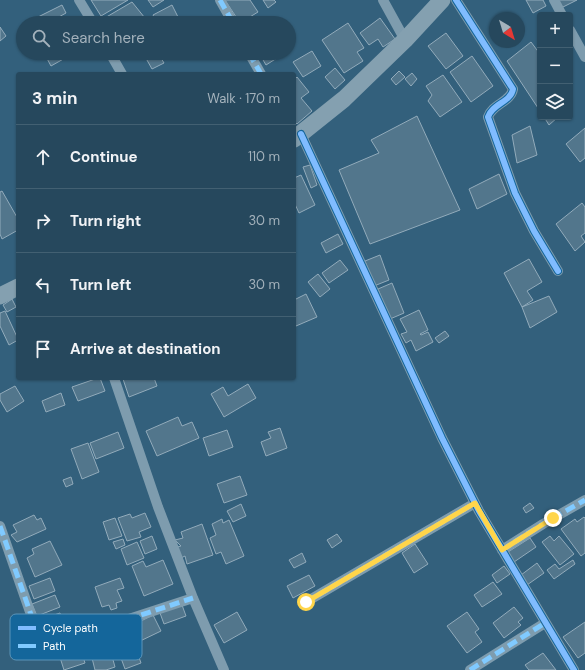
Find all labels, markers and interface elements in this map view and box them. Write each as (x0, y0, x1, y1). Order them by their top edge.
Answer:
north arrow (489, 12, 525, 48)
map controls (537, 12, 573, 120)
button: + (537, 12, 573, 48)
search box (16, 16, 296, 60)
icon: search (30, 27, 52, 49)
text: Search here (62, 28, 145, 48)
button: − (537, 48, 573, 84)
button: layers (537, 84, 573, 120)
text: 3 min (32, 87, 77, 109)
text: Walk · 170 m (207, 90, 280, 107)
icon: ahead (32, 146, 54, 168)
text: Continue (70, 147, 138, 167)
text: 110 m (248, 148, 280, 165)
icon: right (32, 210, 54, 232)
text: Turn right (70, 211, 141, 231)
text: 30 m (248, 212, 280, 229)
icon: left (32, 274, 54, 296)
text: Turn left (70, 275, 131, 295)
text: 30 m (248, 276, 280, 293)
icon: arrive (32, 338, 54, 360)
text: Arrive at destination (70, 339, 221, 359)
route end (544, 509, 562, 527)
route start (297, 593, 315, 611)
legend (10, 614, 142, 660)
text: Cycle path (43, 621, 98, 635)
text: Path (43, 639, 66, 653)

